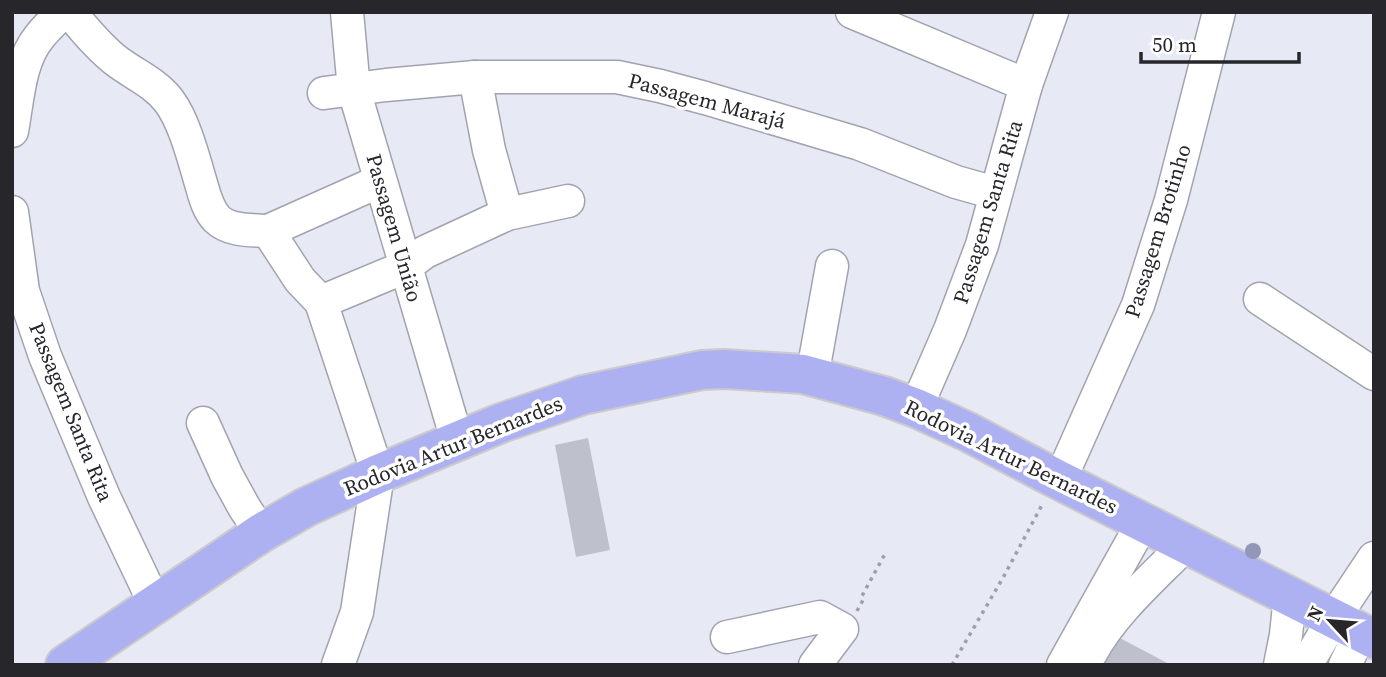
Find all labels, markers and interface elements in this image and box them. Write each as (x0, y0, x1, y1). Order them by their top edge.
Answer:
scale bar (1141, 21, 1298, 65)
text: 50 m (1152, 30, 1197, 59)
street label: Passagem Marajá (625, 66, 789, 136)
street label: Passagem Santa Rita (946, 116, 1029, 307)
street label: Passagem Brotinho (1117, 140, 1198, 321)
street label: Passagem União (359, 150, 429, 305)
street label: Passagem Santa Rita (22, 318, 121, 506)
street label: Rodovia Artur Bernardes (339, 388, 566, 503)
street label: Rodovia Artur Bernardes (900, 392, 1122, 521)
north arrow (1295, 586, 1365, 656)
text: N (1300, 601, 1330, 625)

